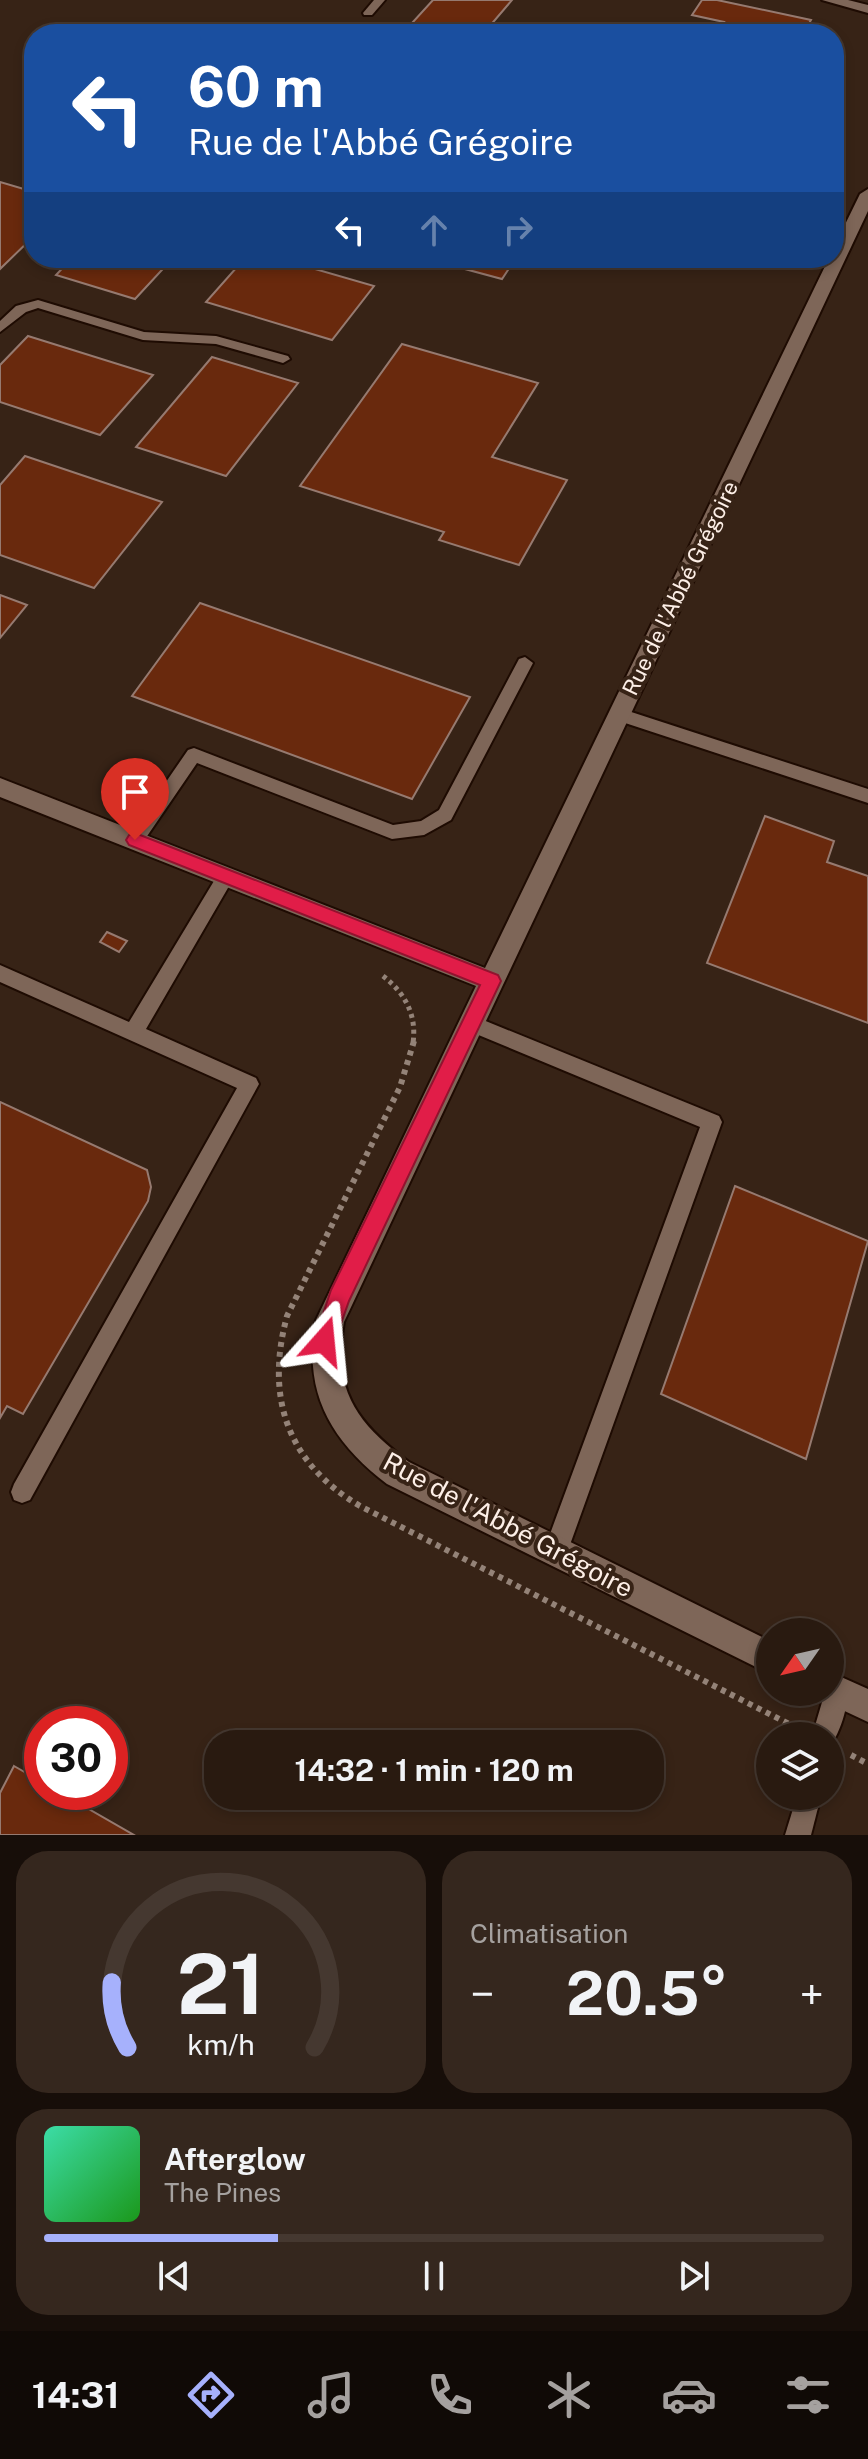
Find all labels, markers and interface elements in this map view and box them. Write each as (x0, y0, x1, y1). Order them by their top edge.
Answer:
text: 60 m (188, 54, 324, 120)
icon: left (56, 56, 160, 160)
text: Rue de l'Abbé Grégoire (188, 121, 573, 163)
icon: left (328, 208, 372, 252)
icon: ahead (412, 208, 456, 252)
icon: right (496, 208, 540, 252)
street label: Rue de l'Abbé Grégoire (617, 476, 743, 700)
pin (101, 758, 169, 840)
icon: arrive (113, 770, 157, 814)
position arrow (282, 1299, 366, 1383)
street label: Rue de l'Abbé Grégoire (378, 1446, 638, 1604)
north arrow (756, 1618, 844, 1706)
map controls (756, 1618, 844, 1810)
speed limit sign: 30 (24, 1706, 128, 1810)
button: layers (756, 1722, 844, 1810)
text: 14:32 · 1 min · 120 m (294, 1752, 574, 1788)
text: Climatisation (470, 1918, 628, 1949)
text: 21 (177, 1935, 265, 2033)
text: 20.5° (566, 1958, 728, 2029)
text: − (470, 1968, 494, 2020)
text: + (800, 1968, 824, 2020)
text: km/h (187, 2028, 255, 2061)
text: Afterglow (164, 2141, 306, 2177)
text: The Pines (164, 2177, 281, 2208)
icon: previous (152, 2254, 196, 2298)
icon: pause (412, 2254, 456, 2298)
icon: next (672, 2254, 716, 2298)
icon: directions (183, 2367, 239, 2423)
icon: music (303, 2367, 359, 2423)
icon: phone (422, 2367, 478, 2423)
icon: climate (541, 2367, 597, 2423)
icon: car (661, 2367, 717, 2423)
icon: filters (780, 2367, 836, 2423)
text: 14:31 (32, 2374, 120, 2416)

